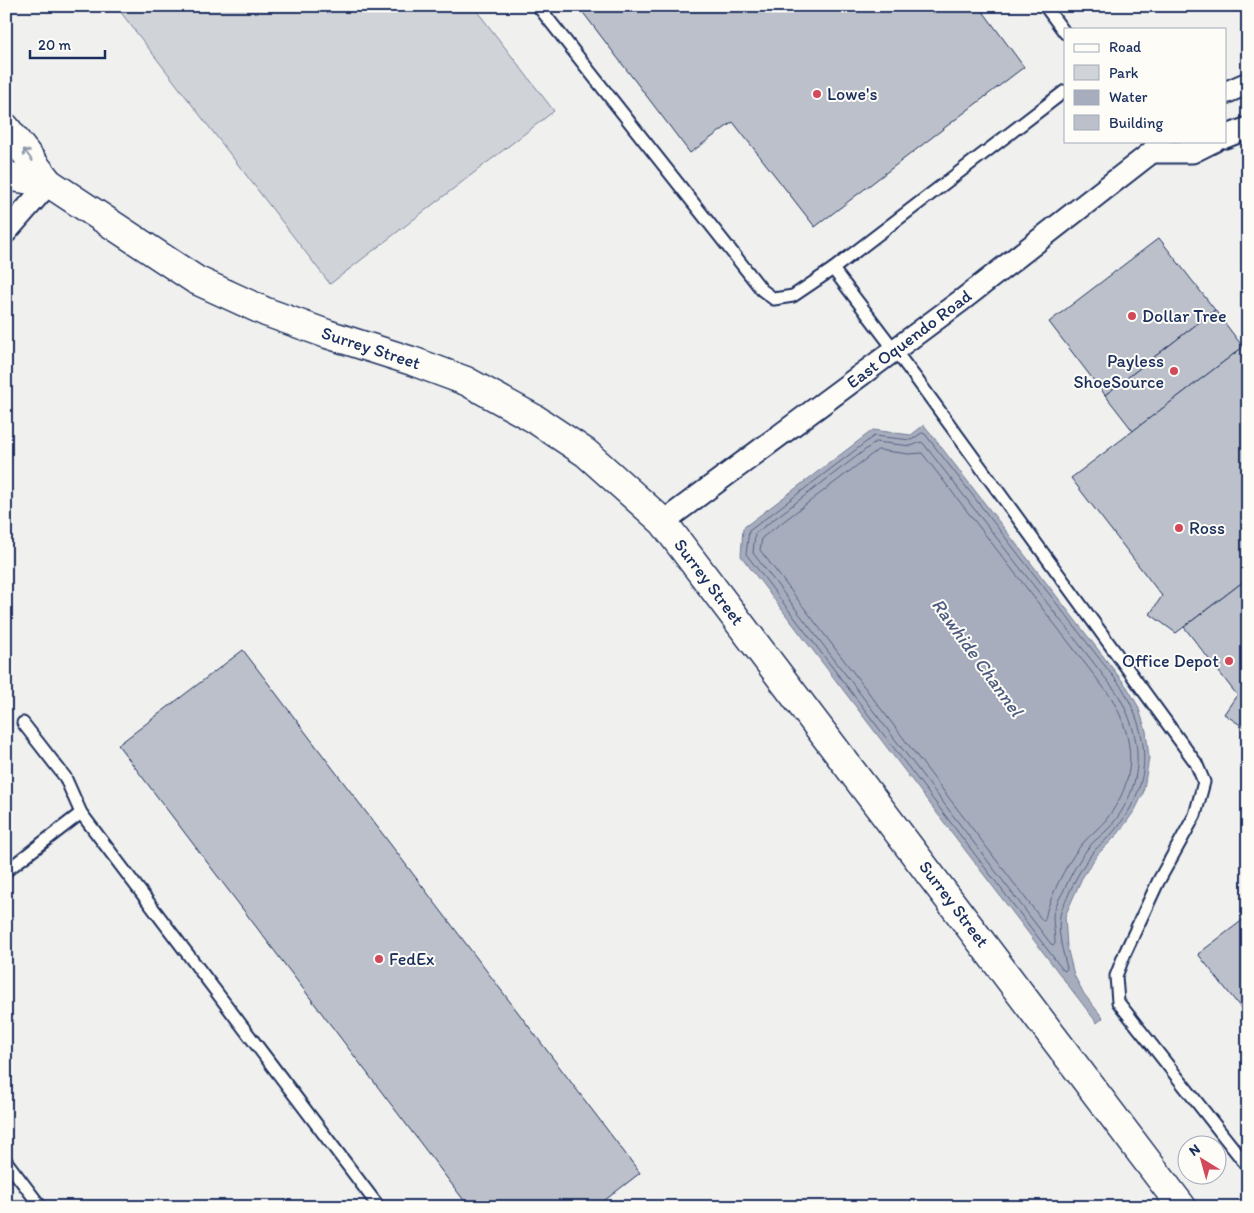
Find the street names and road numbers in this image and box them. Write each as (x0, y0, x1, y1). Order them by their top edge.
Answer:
street label: East Oquendo Road (842, 285, 976, 393)
street label: Surrey Street (319, 322, 424, 374)
street label: Surrey Street (669, 534, 749, 630)
street label: Surrey Street (914, 856, 994, 952)

